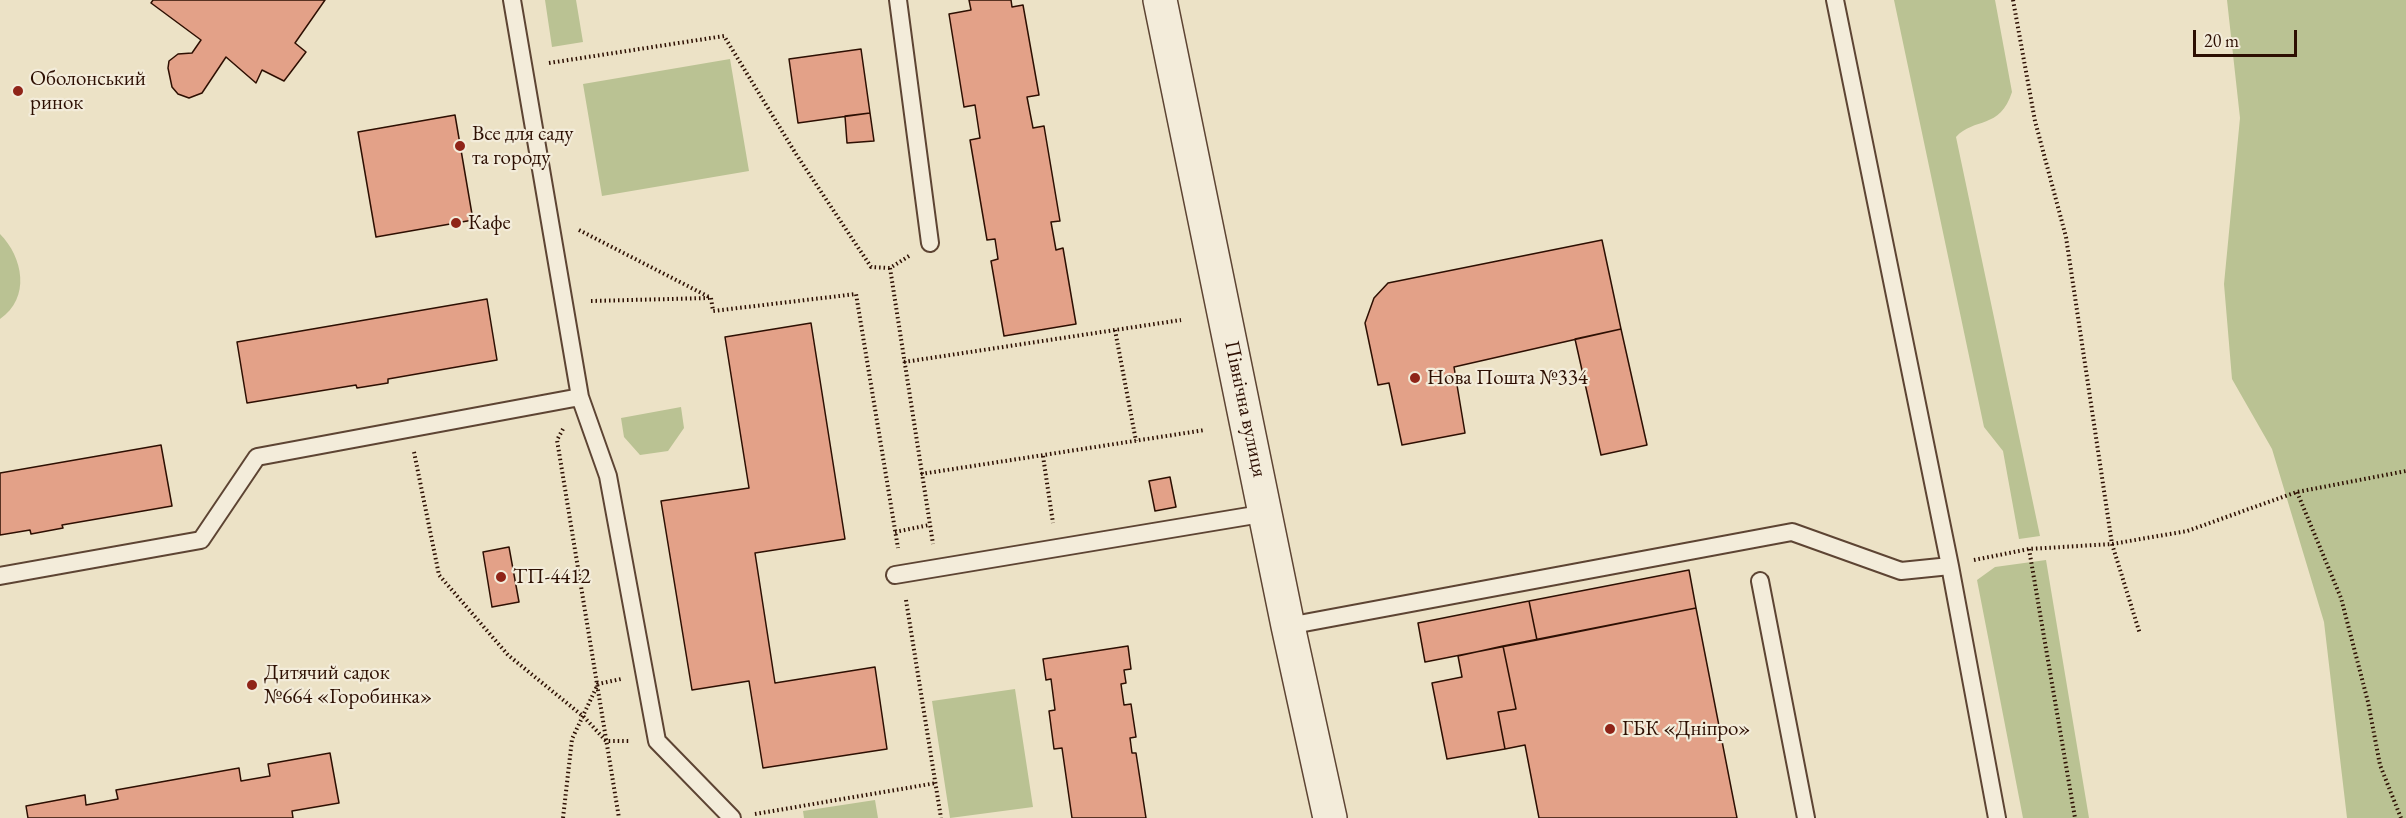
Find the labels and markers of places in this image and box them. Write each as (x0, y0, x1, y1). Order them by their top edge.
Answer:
place label: Оболонський ринок (30, 66, 146, 116)
marker: Оболонський ринок (11, 84, 25, 98)
place label: Все для саду та городу (472, 121, 573, 171)
marker: Все для саду та городу (453, 139, 467, 153)
place label: Кафе (468, 210, 511, 236)
marker: Кафе (449, 216, 463, 230)
place label: Нова Пошта №334 (1427, 365, 1588, 391)
marker: Нова Пошта №334 (1408, 371, 1422, 385)
place label: ТП-4412 (513, 564, 591, 590)
marker: ТП-4412 (494, 570, 508, 584)
place label: Дитячий садок №664 «Горобинка» (264, 660, 432, 710)
marker: Дитячий садок №664 «Горобинка» (245, 678, 259, 692)
place label: ГБК «Дніпро» (1622, 716, 1750, 742)
marker: ГБК «Дніпро» (1603, 722, 1617, 736)

